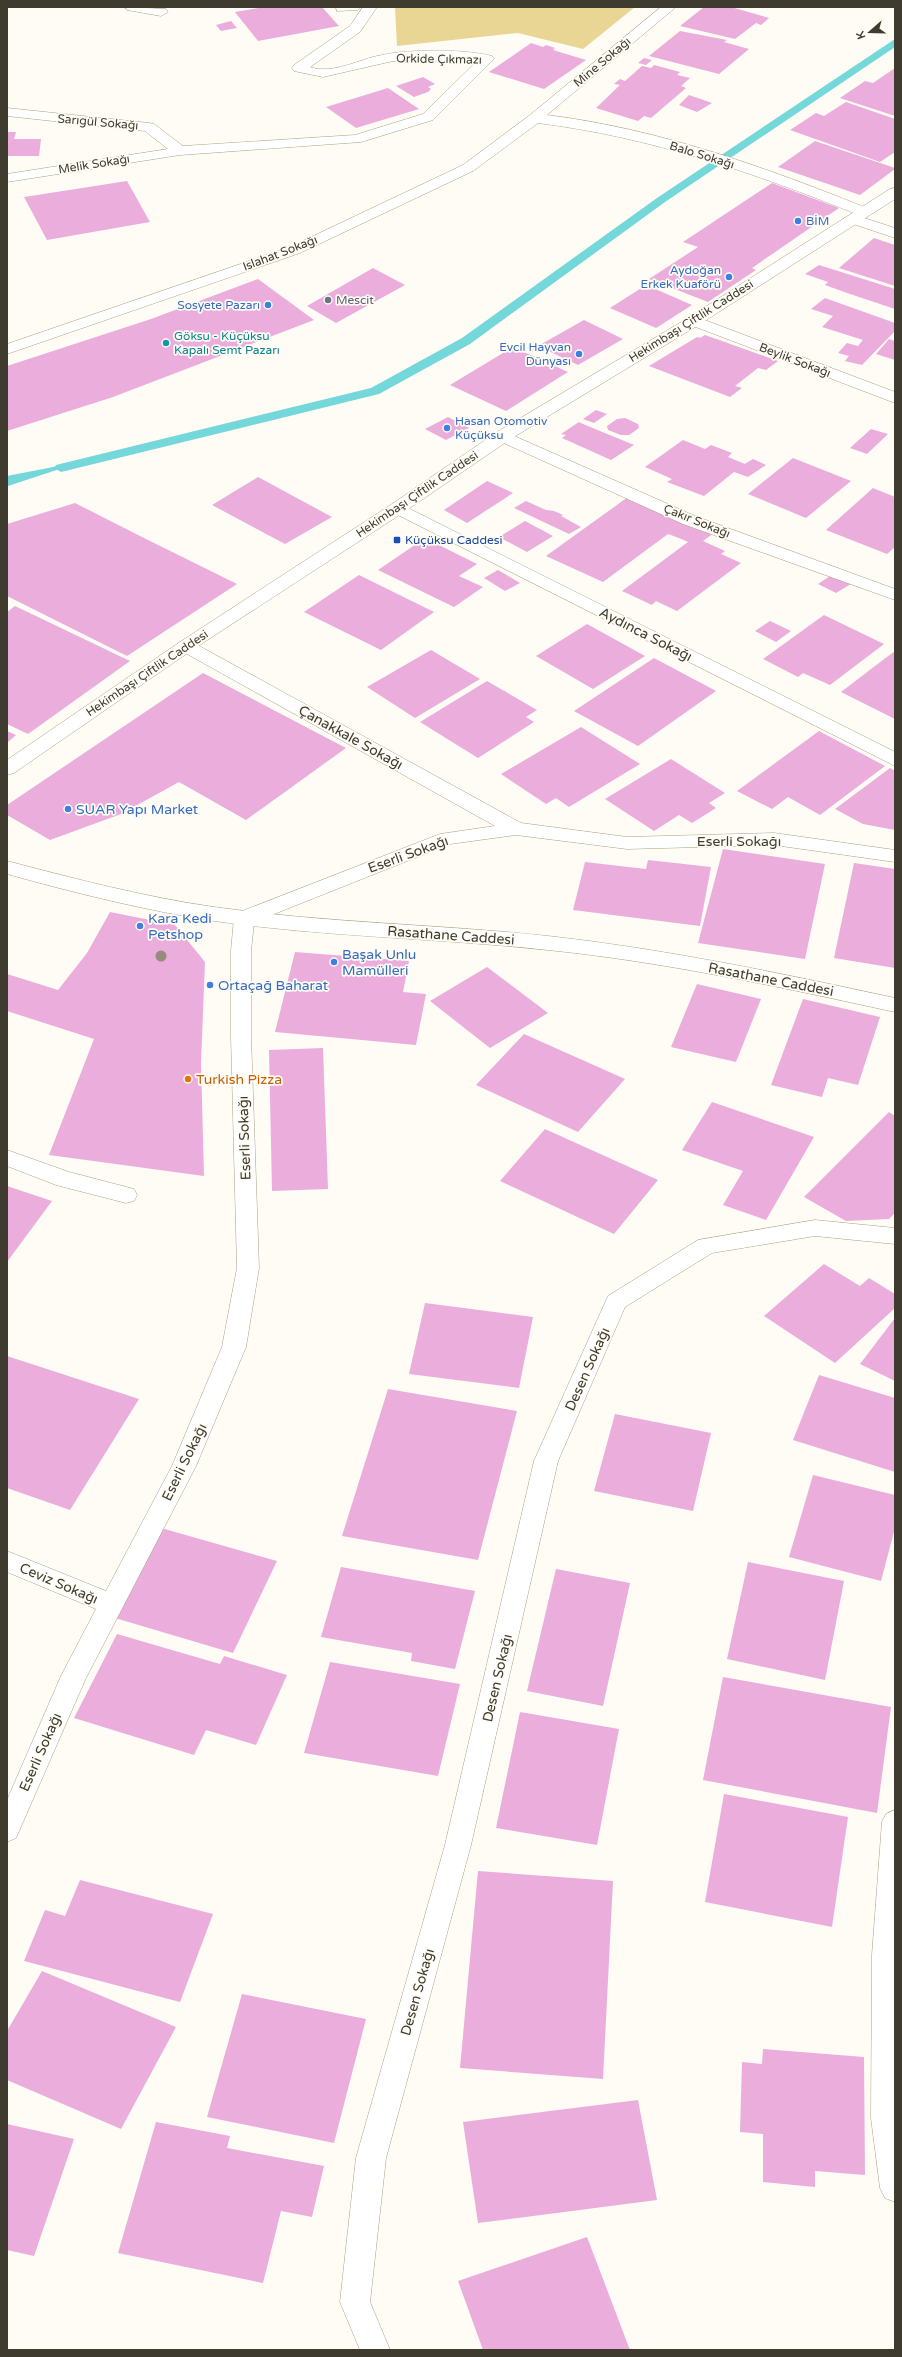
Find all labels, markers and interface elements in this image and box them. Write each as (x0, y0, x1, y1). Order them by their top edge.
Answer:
north arrow (850, 12, 890, 52)
text: K (853, 29, 868, 41)
street label: Mine Sokağı (571, 34, 633, 90)
street label: Orkide Çıkmazı (396, 51, 482, 67)
street label: Sarıgül Sokağı (57, 111, 139, 133)
street label: Balo Sokağı (668, 139, 736, 171)
street label: Melik Sokağı (57, 151, 131, 177)
place label: BİM (806, 214, 829, 228)
marker: BİM (793, 216, 803, 226)
street label: Islahat Sokağı (241, 232, 319, 274)
place label: Aydoğan Erkek Kuaförü (641, 263, 721, 291)
marker: Aydoğan Erkek Kuaförü (724, 272, 734, 282)
street label: Hekimbaşı Çiftlik Caddesi (626, 277, 756, 365)
place label: Mescit (336, 293, 374, 307)
marker: Mescit (323, 295, 333, 305)
place label: Sosyete Pazarı (177, 298, 260, 312)
marker: Sosyete Pazarı (263, 300, 273, 310)
place label: Göksu - Küçüksu Kapalı Semt Pazarı (174, 329, 280, 357)
marker: Göksu - Küçüksu Kapalı Semt Pazarı (161, 338, 171, 348)
place label: Evcil Hayvan Dünyası (499, 340, 571, 368)
street label: Beylik Sokağı (757, 340, 833, 380)
marker: Evcil Hayvan Dünyası (574, 349, 584, 359)
place label: Hasan Otomotiv Küçüksu (455, 414, 548, 442)
marker: Hasan Otomotiv Küçüksu (442, 423, 452, 433)
street label: Hekimbaşı Çiftlik Caddesi (353, 448, 481, 540)
street label: Çakır Sokağı (662, 501, 732, 541)
place label: Küçüksu Caddesi (405, 533, 503, 547)
marker: Küçüksu Caddesi (392, 535, 402, 545)
street label: Aydınca Sokağı (596, 604, 695, 665)
street label: Hekimbaşı Çiftlik Caddesi (83, 627, 211, 719)
street label: Çanakkale Sokağı (296, 702, 406, 773)
place label: SUAR Yapı Market (76, 801, 199, 818)
marker: SUAR Yapı Market (63, 804, 73, 814)
street label: Eserli Sokağı (366, 832, 451, 877)
street label: Eserli Sokağı (697, 833, 781, 850)
place label: Kara Kedi Petshop (148, 910, 212, 943)
marker: Kara Kedi Petshop (135, 921, 145, 931)
street label: Rasathane Caddesi (387, 923, 515, 948)
place label: Başak Unlu Mamülleri (342, 946, 416, 979)
marker: Başak Unlu Mamülleri (329, 957, 339, 967)
street label: Rasathane Caddesi (707, 959, 835, 1000)
place label: Ortaçağ Baharat (218, 977, 329, 994)
marker: Ortaçağ Baharat (205, 980, 215, 990)
place label: Turkish Pizza (196, 1071, 282, 1088)
marker: Turkish Pizza (183, 1074, 193, 1084)
street label: Eserli Sokağı (235, 1096, 254, 1180)
street label: Desen Sokağı (561, 1325, 613, 1414)
street label: Eserli Sokağı (158, 1421, 211, 1504)
street label: Ceviz Sokağı (17, 1559, 101, 1608)
street label: Desen Sokağı (479, 1632, 516, 1724)
street label: Eserli Sokağı (16, 1710, 65, 1794)
street label: Desen Sokağı (397, 1947, 438, 2038)

